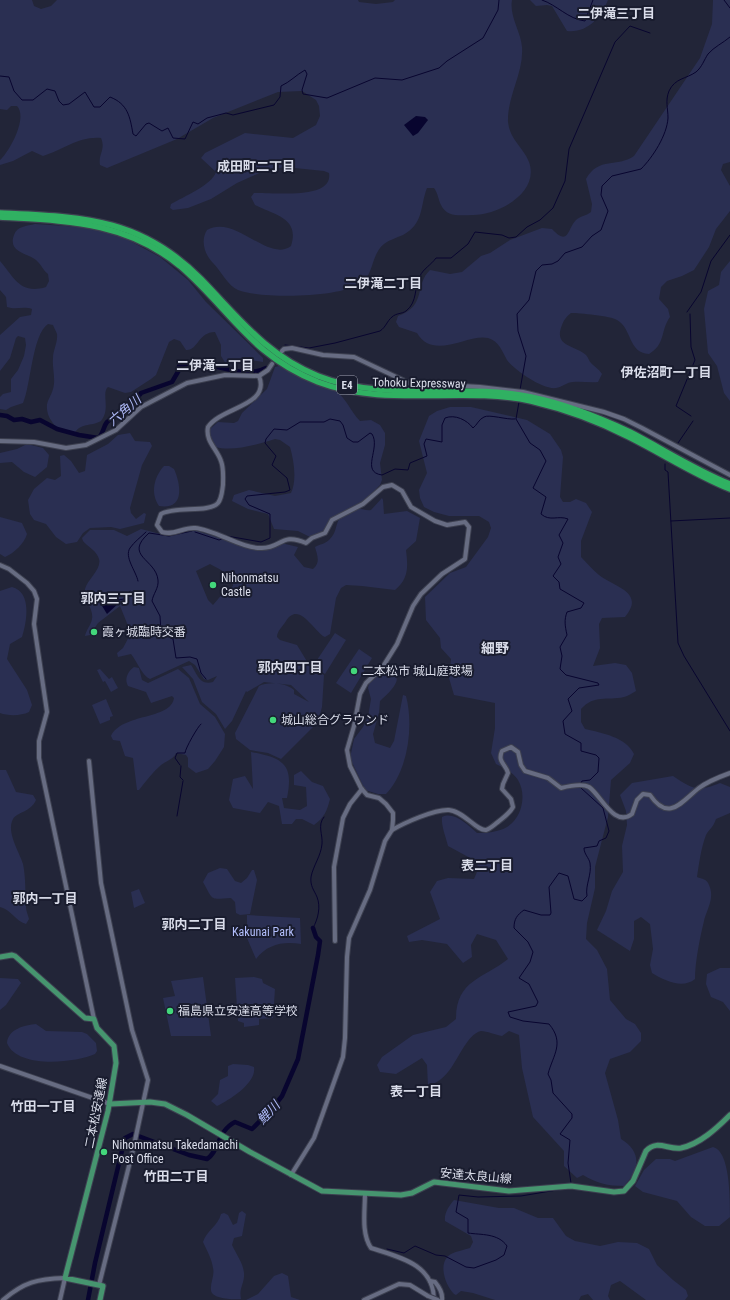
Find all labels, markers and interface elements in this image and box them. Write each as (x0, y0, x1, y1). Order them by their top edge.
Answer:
district label: 二伊滝三丁目 (577, 6, 655, 21)
district label: 成田町二丁目 (217, 159, 295, 174)
district label: 二伊滝二丁目 (344, 276, 422, 291)
district label: 二伊滝一丁目 (176, 358, 254, 373)
district label: 伊佐沼町一丁目 (620, 365, 712, 380)
street label: Tohoku Expressway (372, 375, 466, 391)
road number: E4 (337, 376, 357, 394)
water label: 六角川 (105, 391, 145, 429)
place label: Nihonmatsu Castle (221, 571, 279, 599)
marker: Nihonmatsu Castle (208, 580, 218, 590)
district label: 郭内三丁目 (80, 591, 146, 606)
place label: 霞ヶ城臨時交番 (102, 625, 186, 639)
marker: 霞ヶ城臨時交番 (89, 627, 99, 637)
district label: 細野 (481, 640, 509, 656)
district label: 郭内四丁目 (257, 660, 323, 675)
place label: 二本松市 城山庭球場 (362, 664, 473, 678)
marker: 二本松市 城山庭球場 (349, 666, 359, 676)
place label: 城山総合グラウンド (281, 713, 389, 727)
marker: 城山総合グラウンド (268, 715, 278, 725)
district label: 表二丁目 (461, 858, 513, 873)
district label: 郭内一丁目 (12, 891, 78, 906)
district label: 郭内二丁目 (161, 917, 227, 932)
park label: Kakunai Park (232, 925, 295, 939)
place label: 福島県立安達高等学校 (178, 1004, 298, 1018)
marker: 福島県立安達高等学校 (165, 1006, 175, 1016)
street label: 二本松安達線 (82, 1076, 110, 1150)
district label: 表一丁目 (390, 1084, 442, 1099)
water label: 鯉川 (254, 1096, 284, 1127)
district label: 竹田一丁目 (10, 1099, 76, 1114)
place label: Nihommatsu Takedamachi Post Office (112, 1138, 238, 1166)
marker: Nihommatsu Takedamachi Post Office (99, 1147, 109, 1157)
street label: 安達太良山線 (440, 1166, 512, 1186)
district label: 竹田二丁目 (143, 1169, 209, 1184)

